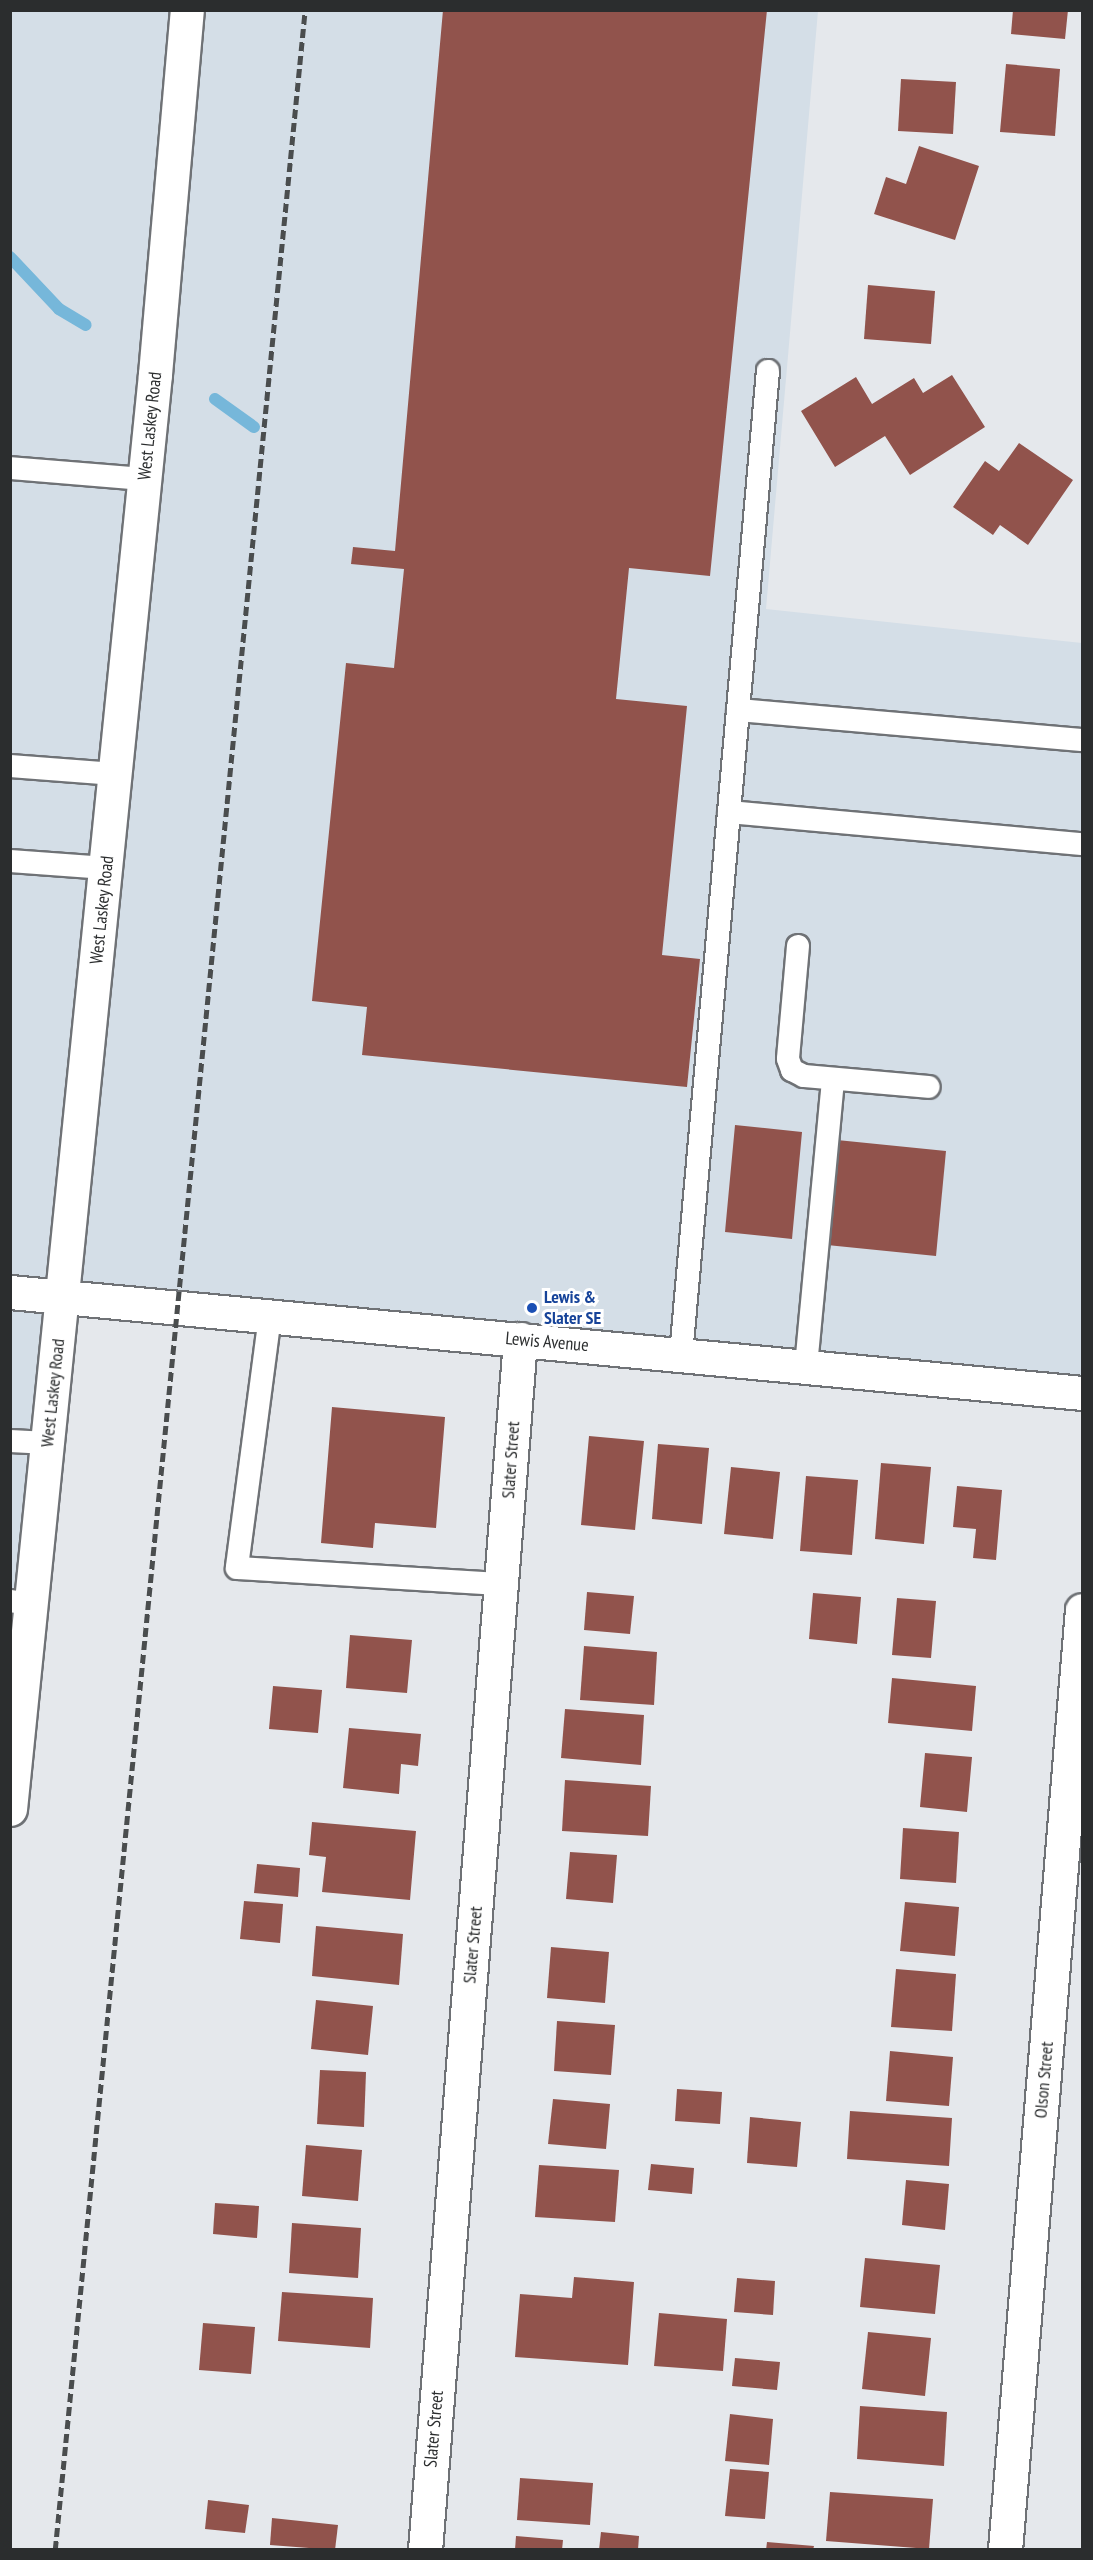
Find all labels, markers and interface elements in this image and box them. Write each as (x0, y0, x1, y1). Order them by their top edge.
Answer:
street label: West Laskey Road (134, 370, 166, 482)
street label: West Laskey Road (86, 854, 118, 966)
place label: Lewis & Slater SE (544, 1287, 601, 1330)
marker: Lewis & Slater SE (525, 1301, 539, 1315)
street label: Lewis Avenue (504, 1328, 590, 1356)
street label: West Laskey Road (37, 1337, 69, 1449)
street label: Slater Street (498, 1421, 524, 1499)
street label: Slater Street (459, 1906, 487, 1984)
street label: Olson Street (1030, 2041, 1058, 2119)
street label: Slater Street (420, 2390, 448, 2468)

